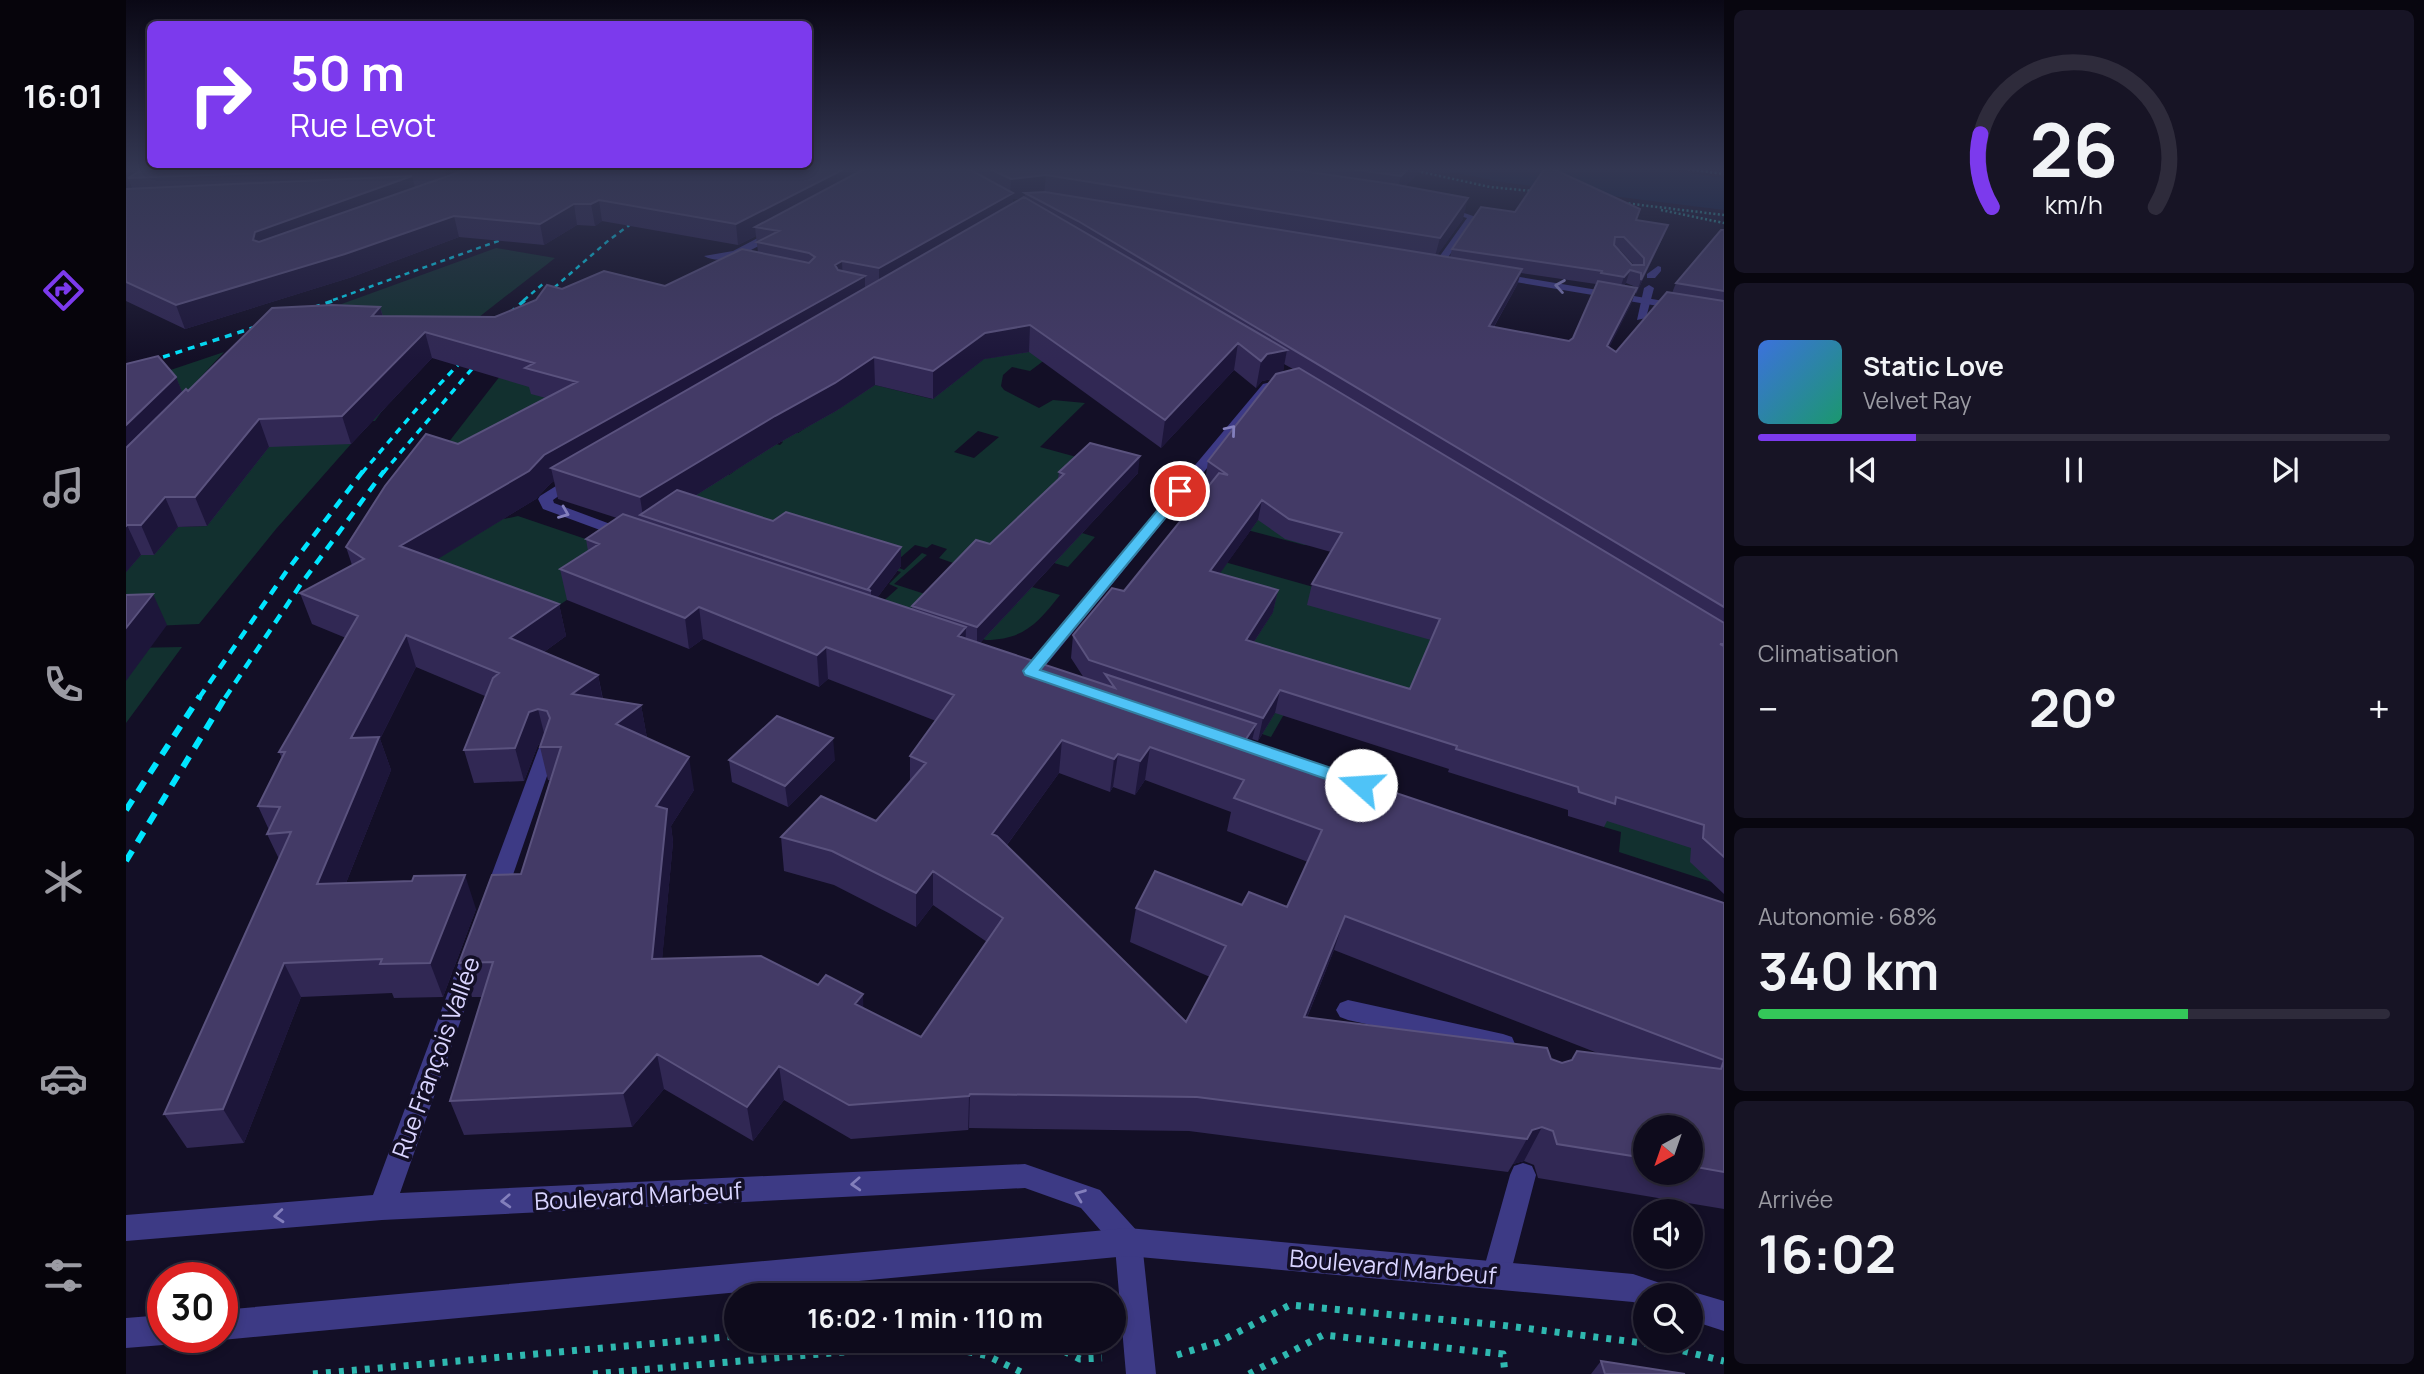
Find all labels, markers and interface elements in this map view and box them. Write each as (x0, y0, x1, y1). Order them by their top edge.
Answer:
text: 50 m (290, 39, 405, 106)
icon: right (175, 49, 266, 140)
text: 16:01 (23, 74, 103, 118)
text: 26 (2030, 100, 2118, 200)
text: Rue Levot (290, 103, 436, 147)
text: km/h (2045, 187, 2103, 222)
icon: directions (39, 266, 88, 315)
one-way arrow (1554, 279, 1566, 294)
text: Static Love (1863, 348, 2004, 384)
text: Velvet Ray (1863, 384, 1972, 416)
one-way arrow (1222, 426, 1235, 438)
icon: previous (1844, 451, 1882, 489)
icon: pause (2055, 451, 2093, 489)
icon: next (2266, 451, 2304, 489)
pin (1150, 461, 1210, 521)
icon: music (39, 463, 88, 512)
icon: arrive (1161, 472, 1199, 510)
one-way arrow (557, 504, 569, 518)
text: Climatisation (1758, 637, 1899, 669)
icon: phone (39, 660, 88, 709)
text: 20° (2029, 672, 2118, 743)
text: − (1758, 682, 1779, 734)
text: + (2368, 682, 2390, 734)
position arrow (1324, 748, 1398, 822)
icon: climate (39, 857, 88, 906)
text: Autonomie · 68% (1758, 900, 1937, 932)
text: 340 km (1758, 935, 1939, 1006)
street label: Rue François Vallée (383, 952, 487, 1162)
icon: car (39, 1054, 88, 1103)
north arrow (1633, 1115, 1703, 1185)
map controls (1633, 1115, 1703, 1353)
street label: Boulevard Marbeuf (533, 1173, 743, 1217)
one-way arrow (850, 1176, 861, 1191)
text: Arrivée (1758, 1183, 1833, 1215)
one-way arrow (1074, 1190, 1086, 1204)
one-way arrow (501, 1194, 512, 1209)
button: sound (1633, 1199, 1703, 1269)
one-way arrow (273, 1208, 284, 1223)
text: 16:02 (1758, 1218, 1896, 1289)
street label: Boulevard Marbeuf (1288, 1241, 1498, 1292)
icon: filters (39, 1251, 88, 1300)
speed limit sign: 30 (147, 1262, 238, 1353)
button: search (1633, 1283, 1703, 1353)
text: 16:02 · 1 min · 110 m (807, 1300, 1043, 1336)

